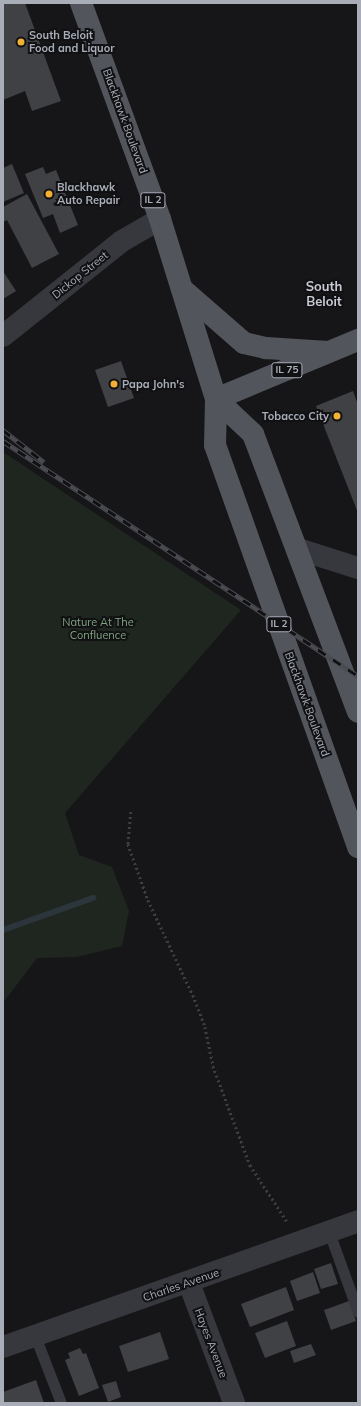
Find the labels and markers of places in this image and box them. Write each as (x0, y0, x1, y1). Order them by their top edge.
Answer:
place label: South Beloit Food and Liquor (29, 29, 114, 55)
marker: South Beloit Food and Liquor (16, 37, 26, 47)
place label: Blackhawk Auto Repair (57, 181, 120, 207)
marker: Blackhawk Auto Repair (44, 189, 54, 199)
place label: Papa John's (122, 377, 184, 391)
marker: Papa John's (109, 379, 119, 389)
place label: Tobacco City (262, 409, 329, 423)
marker: Tobacco City (332, 411, 342, 421)

